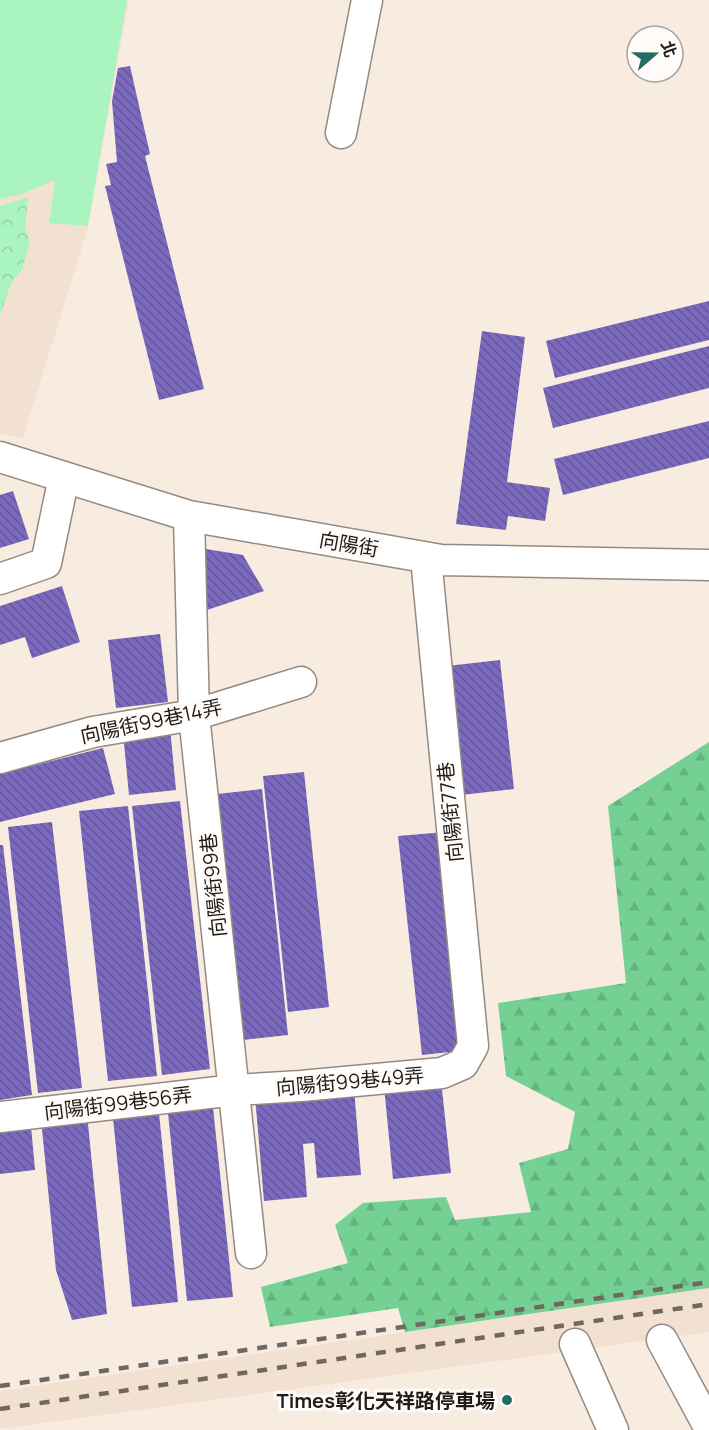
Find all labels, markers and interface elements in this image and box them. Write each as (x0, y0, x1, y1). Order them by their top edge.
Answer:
north arrow (625, 24, 685, 84)
text: 北 (656, 38, 682, 60)
street label: 向陽街 (317, 525, 381, 563)
street label: 向陽街99巷14弄 (78, 693, 224, 749)
street label: 向陽街77巷 (431, 761, 469, 863)
street label: 向陽街99巷 (194, 831, 232, 939)
street label: 向陽街99巷49弄 (275, 1061, 425, 1101)
street label: 向陽街99巷56弄 (43, 1081, 193, 1125)
place label: Times彰化天祥路停車場 (277, 1387, 495, 1414)
marker: Times彰化天祥路停車場 (500, 1393, 514, 1407)

